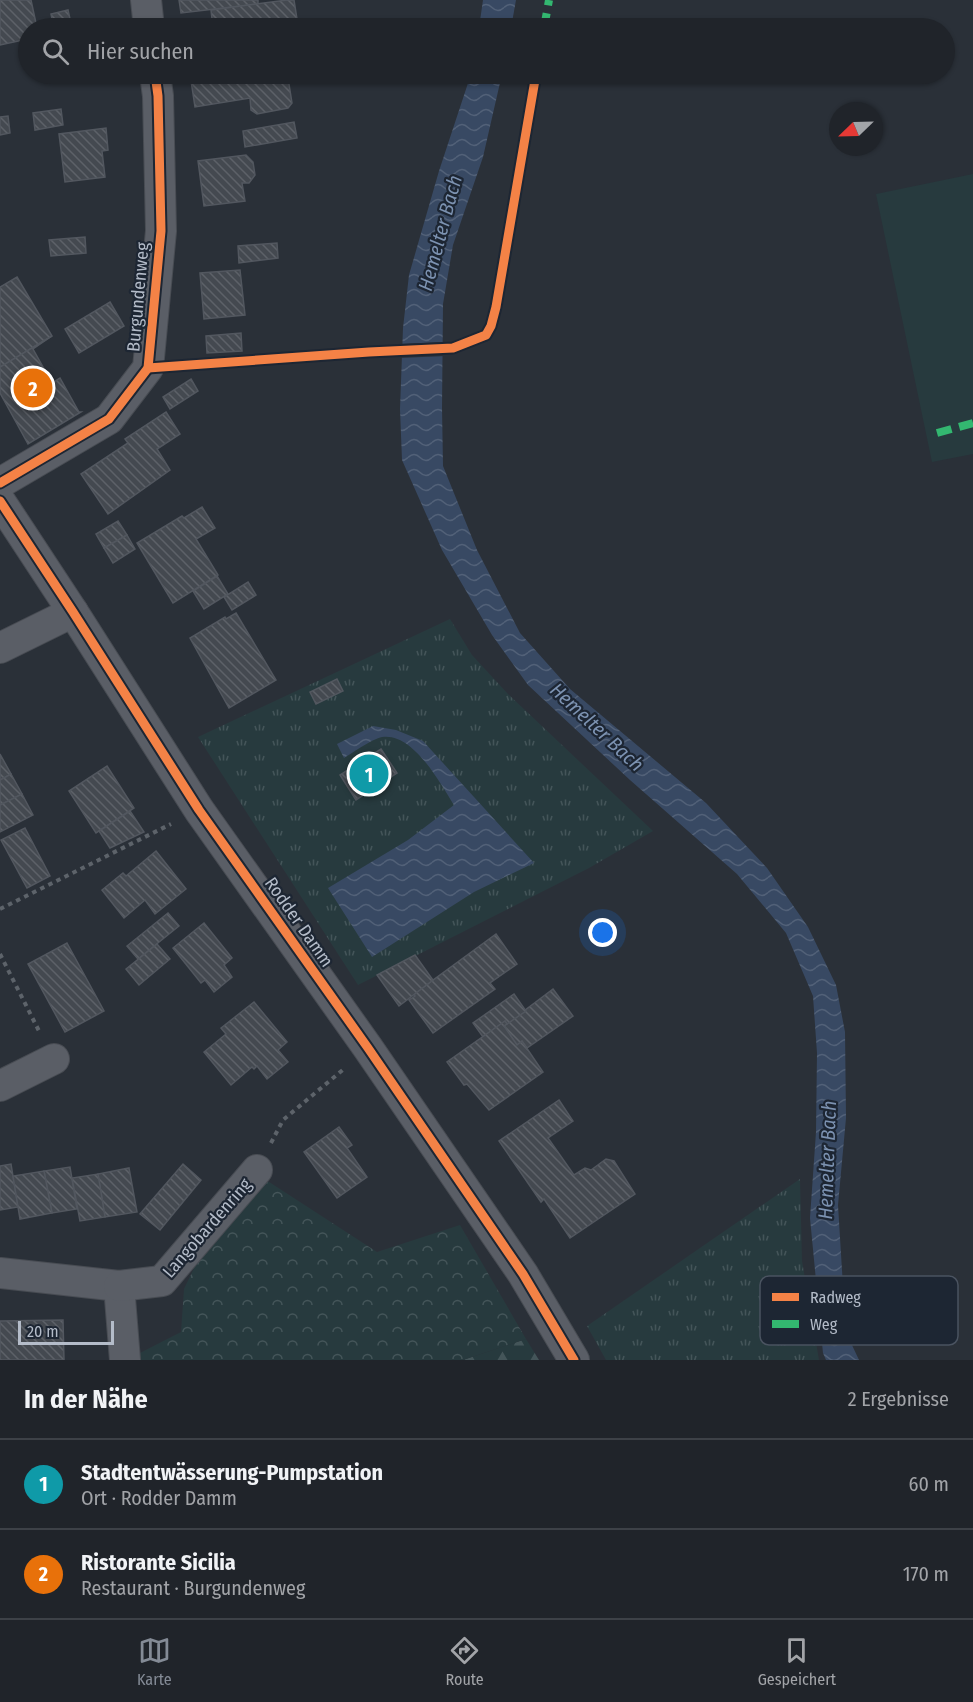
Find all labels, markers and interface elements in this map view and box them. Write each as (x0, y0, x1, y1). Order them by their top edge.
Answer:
search box (18, 18, 955, 84)
icon: search (39, 35, 72, 68)
text: Hier suchen (87, 38, 194, 65)
north arrow (829, 102, 883, 156)
water label: Hemelter Bach (413, 172, 467, 294)
street label: Burgundenweg (122, 241, 154, 353)
pin: 2 (14, 366, 52, 410)
water label: Hemelter Bach (545, 678, 649, 776)
pin: 1 (350, 752, 388, 796)
street label: Rodder Damm (260, 873, 338, 971)
your location (588, 918, 617, 947)
water label: Hemelter Bach (813, 1100, 841, 1220)
street label: Langobardenring (158, 1173, 257, 1282)
legend (760, 1276, 958, 1345)
text: Radweg (810, 1288, 861, 1307)
text: Weg (810, 1315, 838, 1334)
scale bar (18, 1318, 114, 1346)
text: 20 m (27, 1322, 58, 1341)
text: In der Nähe (24, 1384, 148, 1415)
text: 2 Ergebnisse (848, 1387, 949, 1411)
text: Stadtentwässerung-Pumpstation (81, 1459, 383, 1486)
text: 1 (39, 1472, 48, 1496)
text: 60 m (909, 1472, 949, 1496)
text: Ort · Rodder Damm (81, 1486, 237, 1510)
text: Ristorante Sicilia (81, 1549, 236, 1576)
text: 2 (39, 1562, 48, 1586)
text: 170 m (903, 1562, 949, 1586)
text: Restaurant · Burgundenweg (81, 1576, 305, 1600)
tab: Karte (137, 1634, 172, 1689)
tab: Route (446, 1634, 484, 1689)
tab: Gespeichert (758, 1634, 836, 1689)

